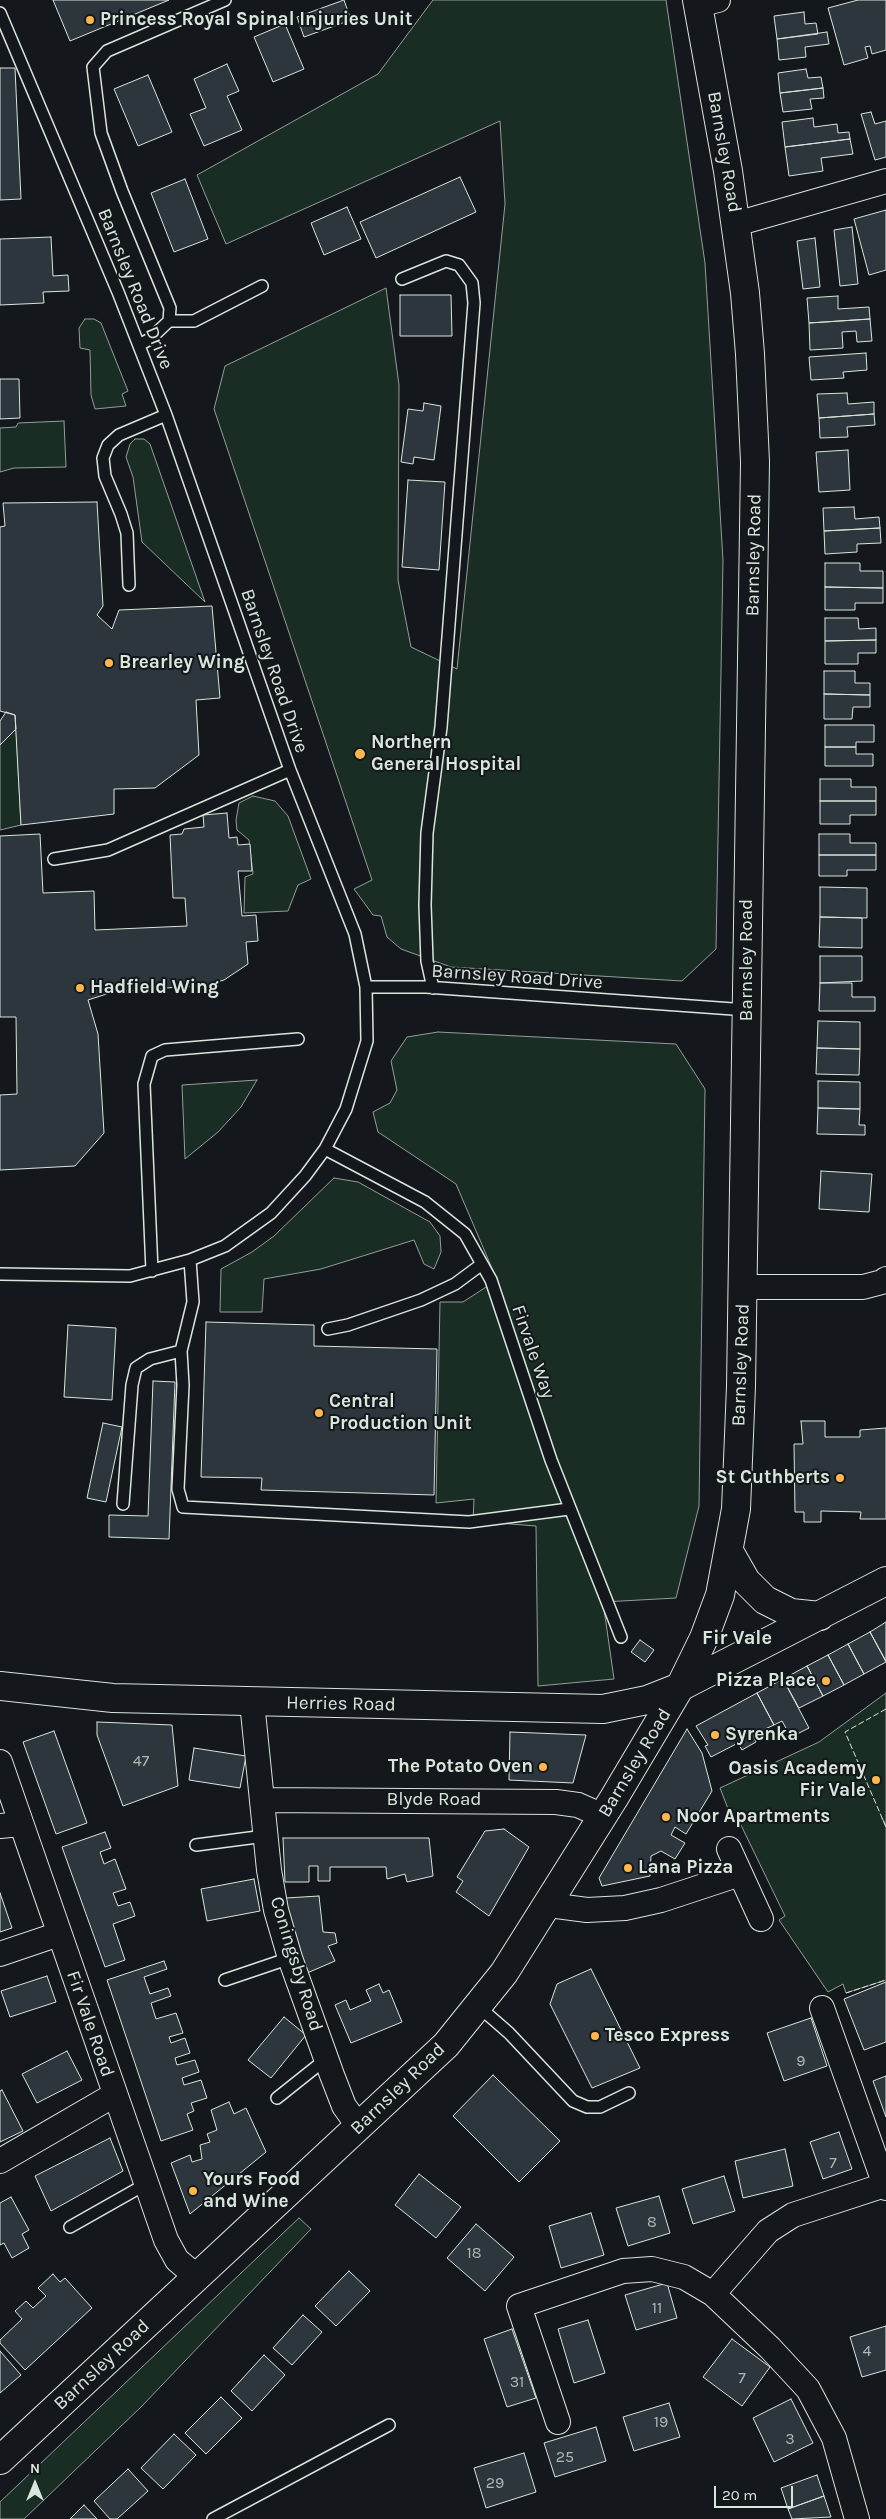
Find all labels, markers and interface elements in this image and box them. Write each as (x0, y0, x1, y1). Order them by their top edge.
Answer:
place label: Princess Royal Spinal Injuries Unit (100, 9, 412, 31)
marker: Princess Royal Spinal Injuries Unit (84, 14, 96, 26)
street label: Barnsley Road (702, 90, 746, 214)
street label: Barnsley Road Drive (92, 205, 178, 373)
street label: Barnsley Road (742, 493, 766, 617)
street label: Barnsley Road Drive (235, 586, 313, 756)
place label: Brearley Wing (119, 652, 245, 674)
marker: Brearley Wing (103, 657, 115, 669)
place label: Northern General Hospital (371, 732, 521, 776)
marker: Northern General Hospital (353, 747, 367, 761)
street label: Barnsley Road (736, 899, 758, 1021)
street label: Barnsley Road Drive (431, 960, 603, 994)
place label: Hadfield Wing (90, 977, 219, 999)
marker: Hadfield Wing (74, 982, 86, 994)
street label: Firvale Way (506, 1302, 560, 1402)
street label: Barnsley Road (727, 1303, 755, 1427)
place label: Central Production Unit (329, 1391, 472, 1435)
marker: Central Production Unit (313, 1407, 325, 1419)
place label: St Cuthberts (716, 1467, 830, 1489)
marker: St Cuthberts (834, 1472, 846, 1484)
district label: Fir Vale (702, 1626, 772, 1650)
place label: Pizza Place (716, 1670, 816, 1692)
marker: Pizza Place (820, 1675, 832, 1687)
street label: Herries Road (286, 1692, 396, 1716)
street label: Barnsley Road (594, 1705, 676, 1821)
place label: Syrenka (725, 1724, 798, 1746)
marker: Syrenka (709, 1729, 721, 1741)
house number: 47 (133, 1751, 149, 1771)
place label: The Potato Oven (388, 1756, 533, 1778)
place label: Oasis Academy Fir Vale (728, 1758, 866, 1802)
marker: The Potato Oven (537, 1761, 549, 1773)
marker: Oasis Academy Fir Vale (870, 1774, 882, 1786)
street label: Blyde Road (386, 1789, 482, 1811)
place label: Noor Apartments (676, 1806, 830, 1828)
marker: Noor Apartments (660, 1811, 672, 1823)
place label: Lana Pizza (638, 1857, 733, 1879)
marker: Lana Pizza (622, 1862, 634, 1874)
street label: Coningsby Road (265, 1894, 327, 2034)
street label: Fir Vale Road (61, 1968, 119, 2080)
place label: Tesco Express (605, 2025, 730, 2047)
marker: Tesco Express (589, 2030, 601, 2042)
street label: Barnsley Road (346, 2038, 450, 2140)
house number: 9 (796, 2051, 806, 2071)
house number: 7 (829, 2153, 837, 2173)
place label: Yours Food and Wine (203, 2169, 301, 2213)
marker: Yours Food and Wine (187, 2185, 199, 2197)
house number: 8 (647, 2212, 657, 2232)
house number: 18 (466, 2243, 482, 2263)
house number: 11 (652, 2298, 662, 2318)
street label: Barnsley Road (49, 2315, 155, 2415)
house number: 4 (863, 2341, 871, 2361)
house number: 7 (738, 2368, 746, 2388)
house number: 31 (510, 2372, 524, 2392)
house number: 19 (654, 2412, 668, 2432)
house number: 3 (785, 2429, 795, 2449)
house number: 25 (556, 2447, 574, 2467)
north arrow (10, 2459, 60, 2509)
text: N (30, 2460, 40, 2477)
house number: 29 (486, 2473, 504, 2493)
scale bar (716, 2476, 795, 2508)
text: 20 m (722, 2486, 757, 2504)

